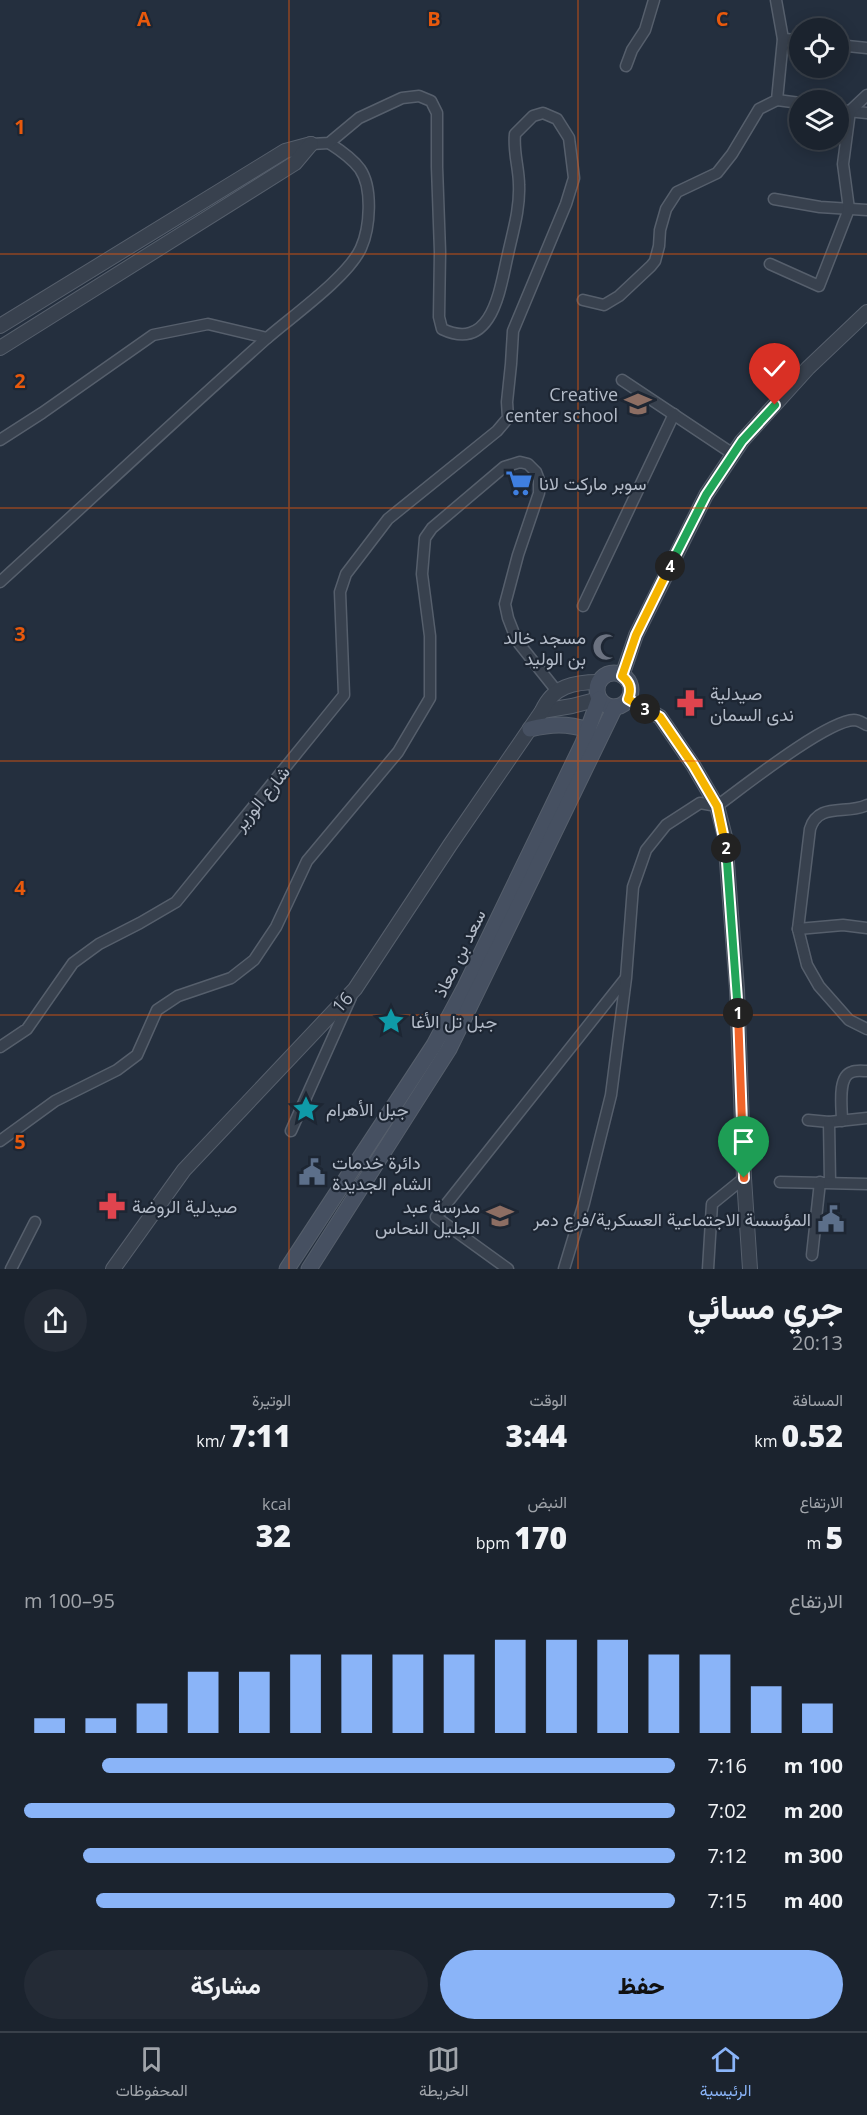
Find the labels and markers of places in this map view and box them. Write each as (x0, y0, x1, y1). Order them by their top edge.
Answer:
pin (749, 343, 800, 405)
place label: Creative center school (505, 382, 618, 427)
school or university icon: Creative center school (623, 389, 653, 419)
supermarket icon: سوبر ماركت لانا (504, 468, 534, 498)
place label: سوبر ماركت لانا (539, 471, 646, 495)
pin: 4 (655, 551, 685, 581)
place label: مسجد خالد بن الوليد (503, 625, 586, 670)
mosque icon: مسجد خالد بن الوليد (591, 632, 621, 662)
place label: صيدلية ندى السمان (710, 681, 794, 726)
pharmacy icon: صيدلية ندى السمان (675, 688, 705, 718)
pin: 3 (630, 694, 660, 724)
pin: 2 (711, 833, 741, 863)
pin: 1 (723, 998, 753, 1028)
place icon: جبل تل الأغا (376, 1006, 406, 1036)
place label: جبل تل الأغا (411, 1009, 497, 1033)
place icon: جبل الأهرام (291, 1094, 321, 1124)
place label: جبل الأهرام (326, 1097, 409, 1122)
pin (718, 1116, 769, 1178)
place label: دائرة خدمات الشام الجديدة (332, 1150, 431, 1196)
public building icon: دائرة خدمات الشام الجديدة (297, 1157, 327, 1187)
pharmacy icon: صيدلية الروضة (97, 1191, 127, 1221)
place label: صيدلية الروضة (132, 1194, 237, 1218)
place label: مدرسة عبد الجليل النحاس (375, 1194, 480, 1239)
school or university icon: مدرسة عبد الجليل النحاس (485, 1201, 515, 1231)
public building icon: المؤسسة الاجتماعية العسكرية/فرع دمر (816, 1204, 846, 1234)
place label: المؤسسة الاجتماعية العسكرية/فرع دمر (532, 1207, 811, 1232)

